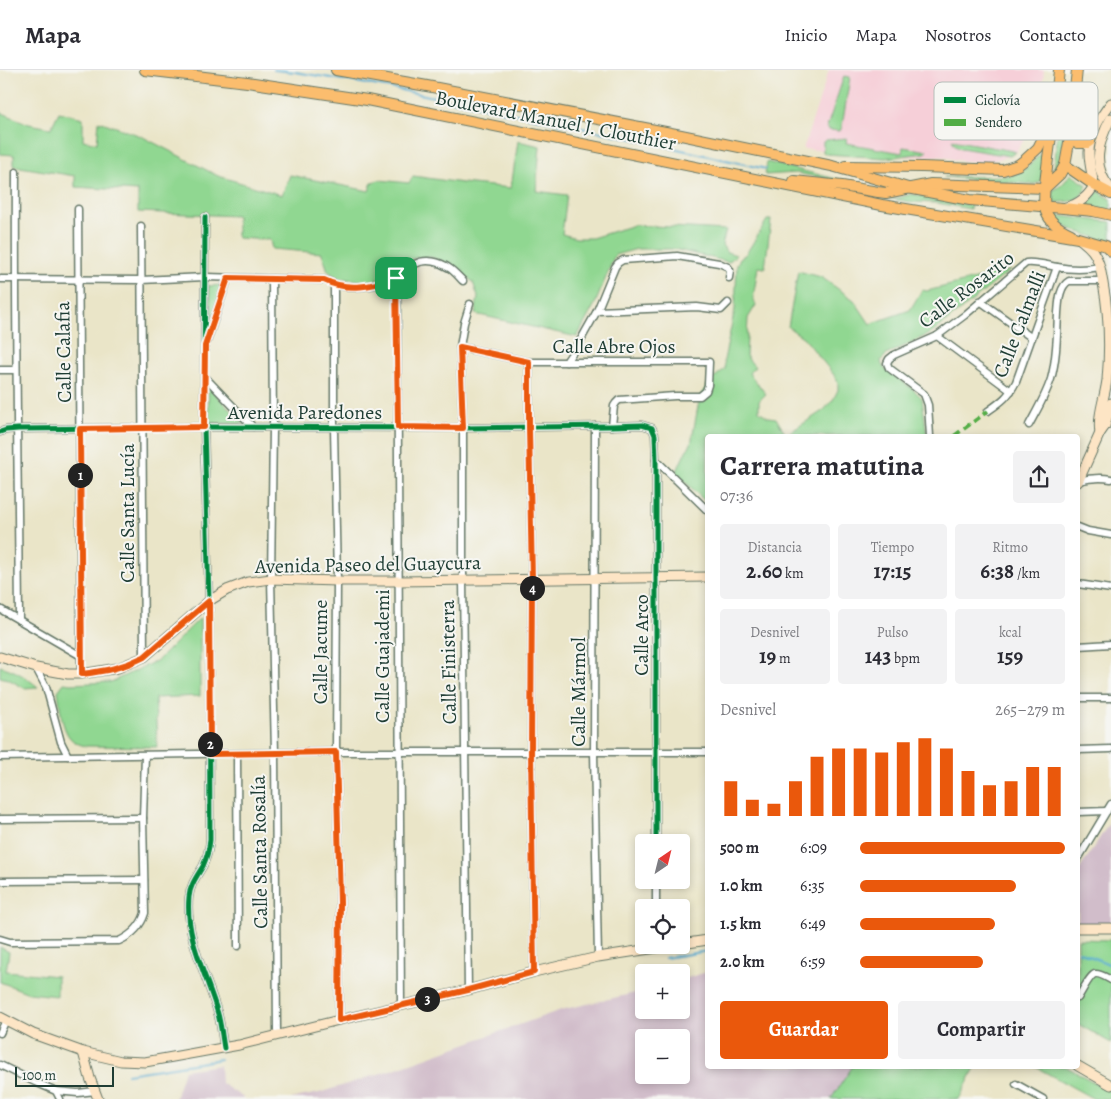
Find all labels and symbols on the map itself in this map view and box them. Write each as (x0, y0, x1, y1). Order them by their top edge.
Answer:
legend (934, 82, 1098, 140)
street label: Boulevard Manuel J. Clouthier (433, 84, 679, 157)
text: Ciclovía (975, 91, 1021, 110)
text: Sendero (975, 113, 1022, 132)
street label: Calle Rosarito (913, 244, 1020, 334)
pin (375, 257, 417, 299)
street label: Calle Calmalli (987, 267, 1052, 382)
street label: Calle Calafia (49, 300, 78, 403)
street label: Calle Abre Ojos (552, 333, 676, 360)
street label: Avenida Paredones (227, 399, 382, 426)
street label: Calle Santa Lucía (114, 443, 141, 583)
pin: 1 (68, 462, 92, 488)
street label: Avenida Paseo del Guaycura (254, 549, 482, 580)
pin: 4 (520, 576, 544, 600)
street label: Calle Guajademi (369, 589, 396, 723)
street label: Calle Arco (628, 594, 655, 676)
street label: Calle Finisterra (434, 599, 463, 725)
street label: Calle Jacume (307, 600, 334, 704)
street label: Calle Mármol (565, 637, 592, 747)
pin: 2 (198, 732, 222, 756)
street label: Calle Santa Rosalía (245, 774, 274, 929)
north arrow (635, 834, 690, 889)
pin: 3 (414, 986, 440, 1012)
scale bar (15, 1064, 114, 1087)

